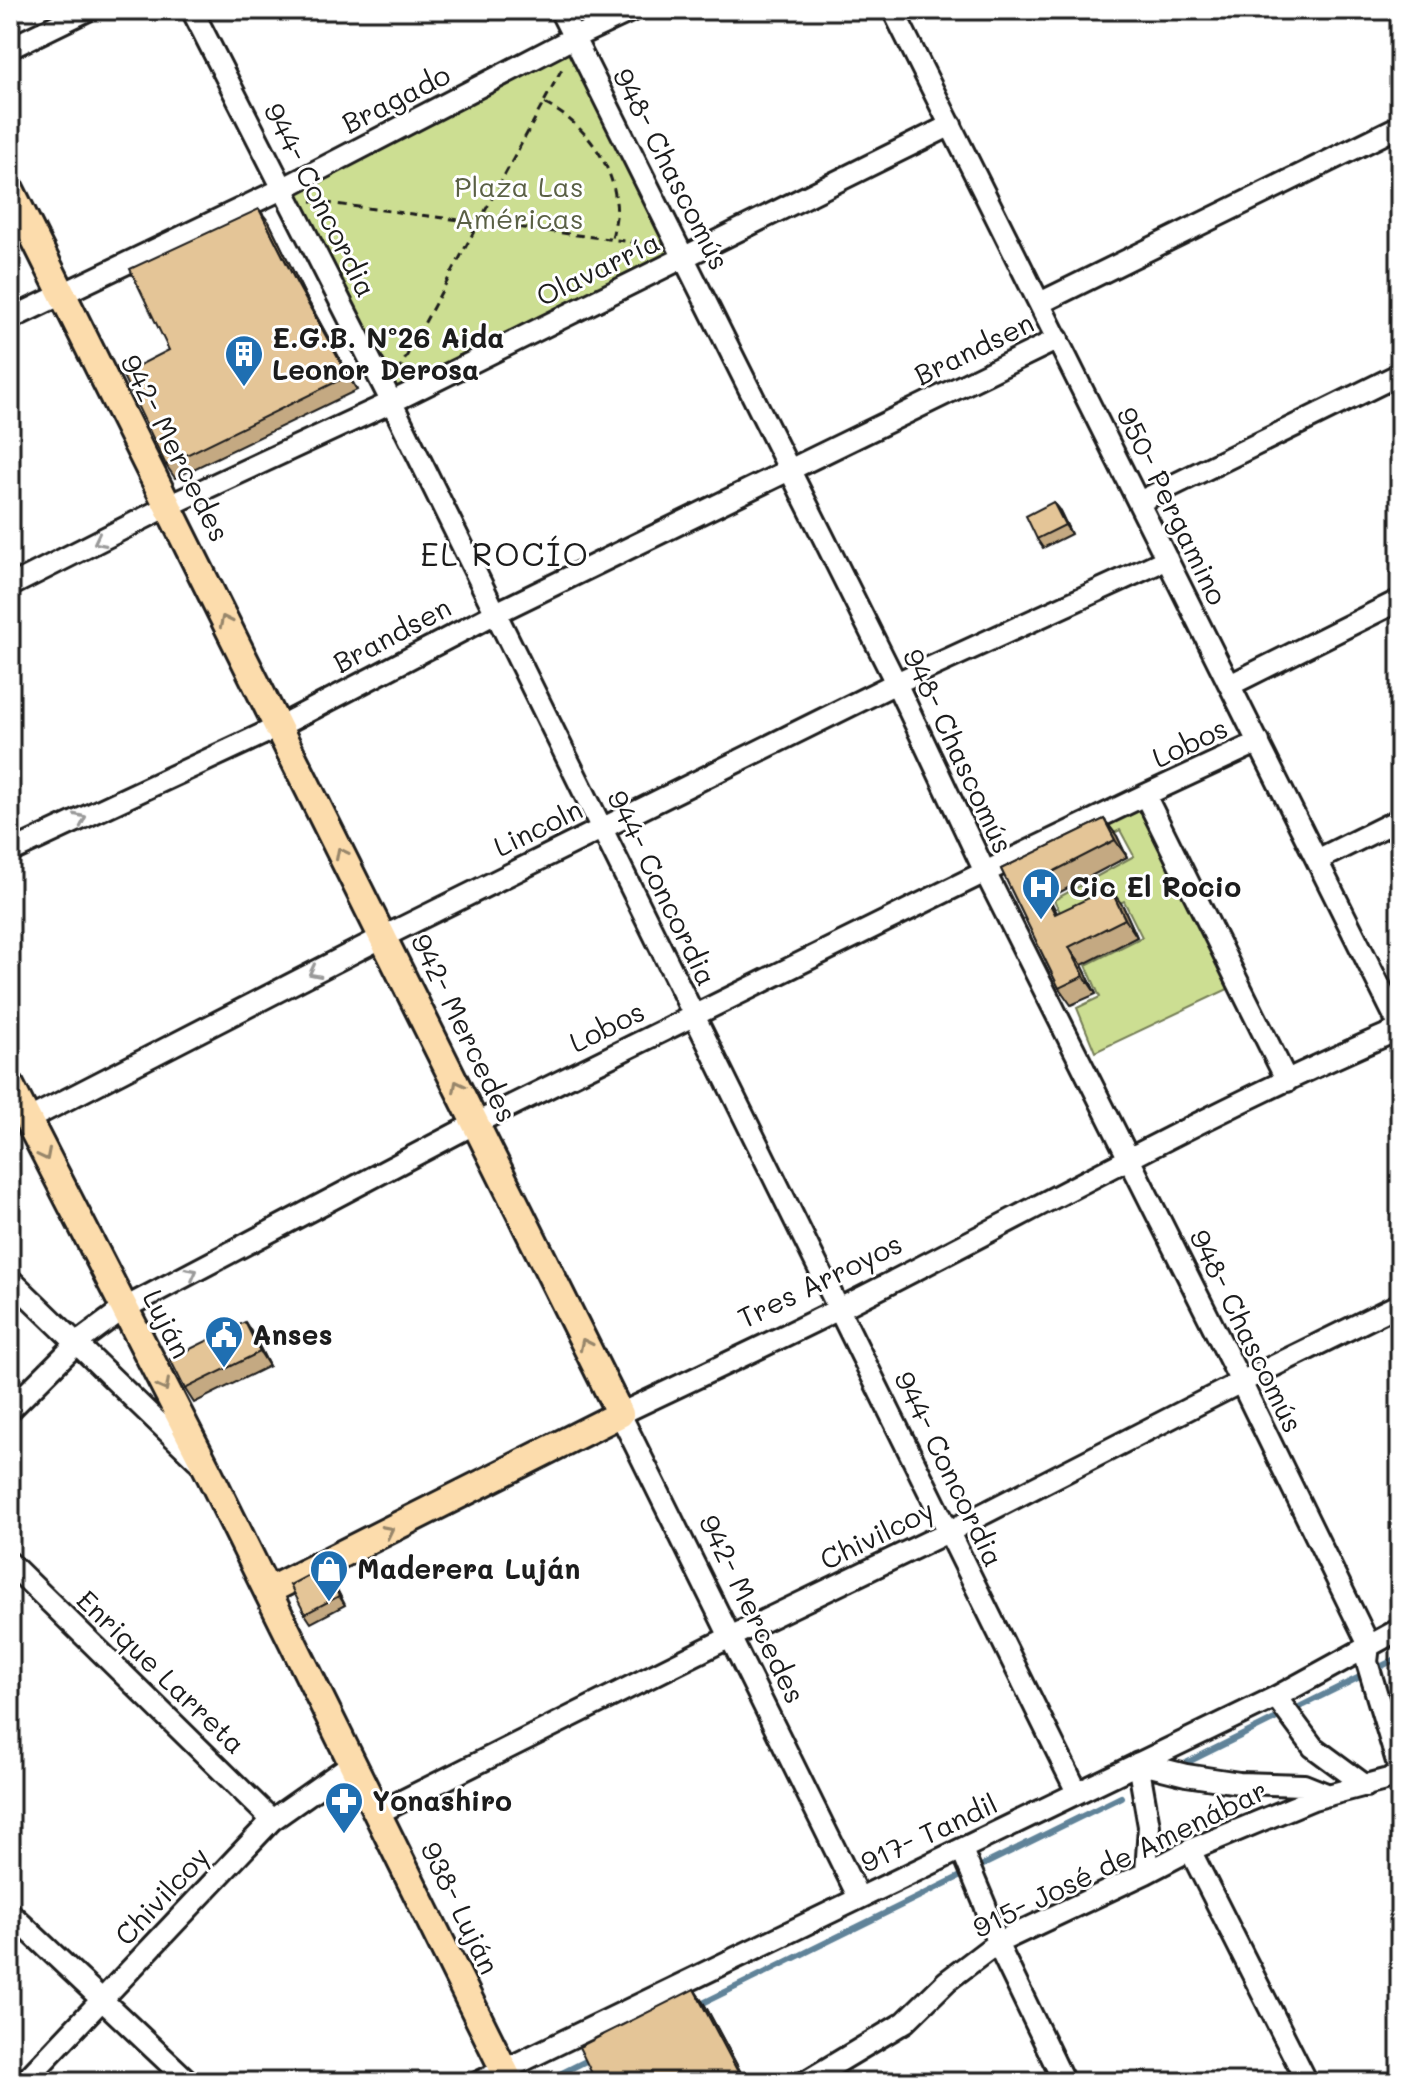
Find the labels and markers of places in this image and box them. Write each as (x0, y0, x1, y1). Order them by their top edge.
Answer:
place label: E.G.B. Nº26 Aida Leonor Derosa (272, 319, 504, 387)
building icon: E.G.B. Nº26 Aida Leonor Derosa (223, 333, 265, 388)
hospital icon: Cic El Rocio (1020, 866, 1062, 921)
place label: Cic El Rocio (1069, 868, 1241, 904)
public building icon: Anses (203, 1314, 245, 1369)
place label: Anses (252, 1316, 333, 1352)
shop icon: Maderera Luján (308, 1548, 350, 1603)
place label: Maderera Luján (357, 1550, 580, 1586)
pharmacy icon: Yonashiro (323, 1780, 365, 1835)
place label: Yonashiro (372, 1782, 512, 1818)

